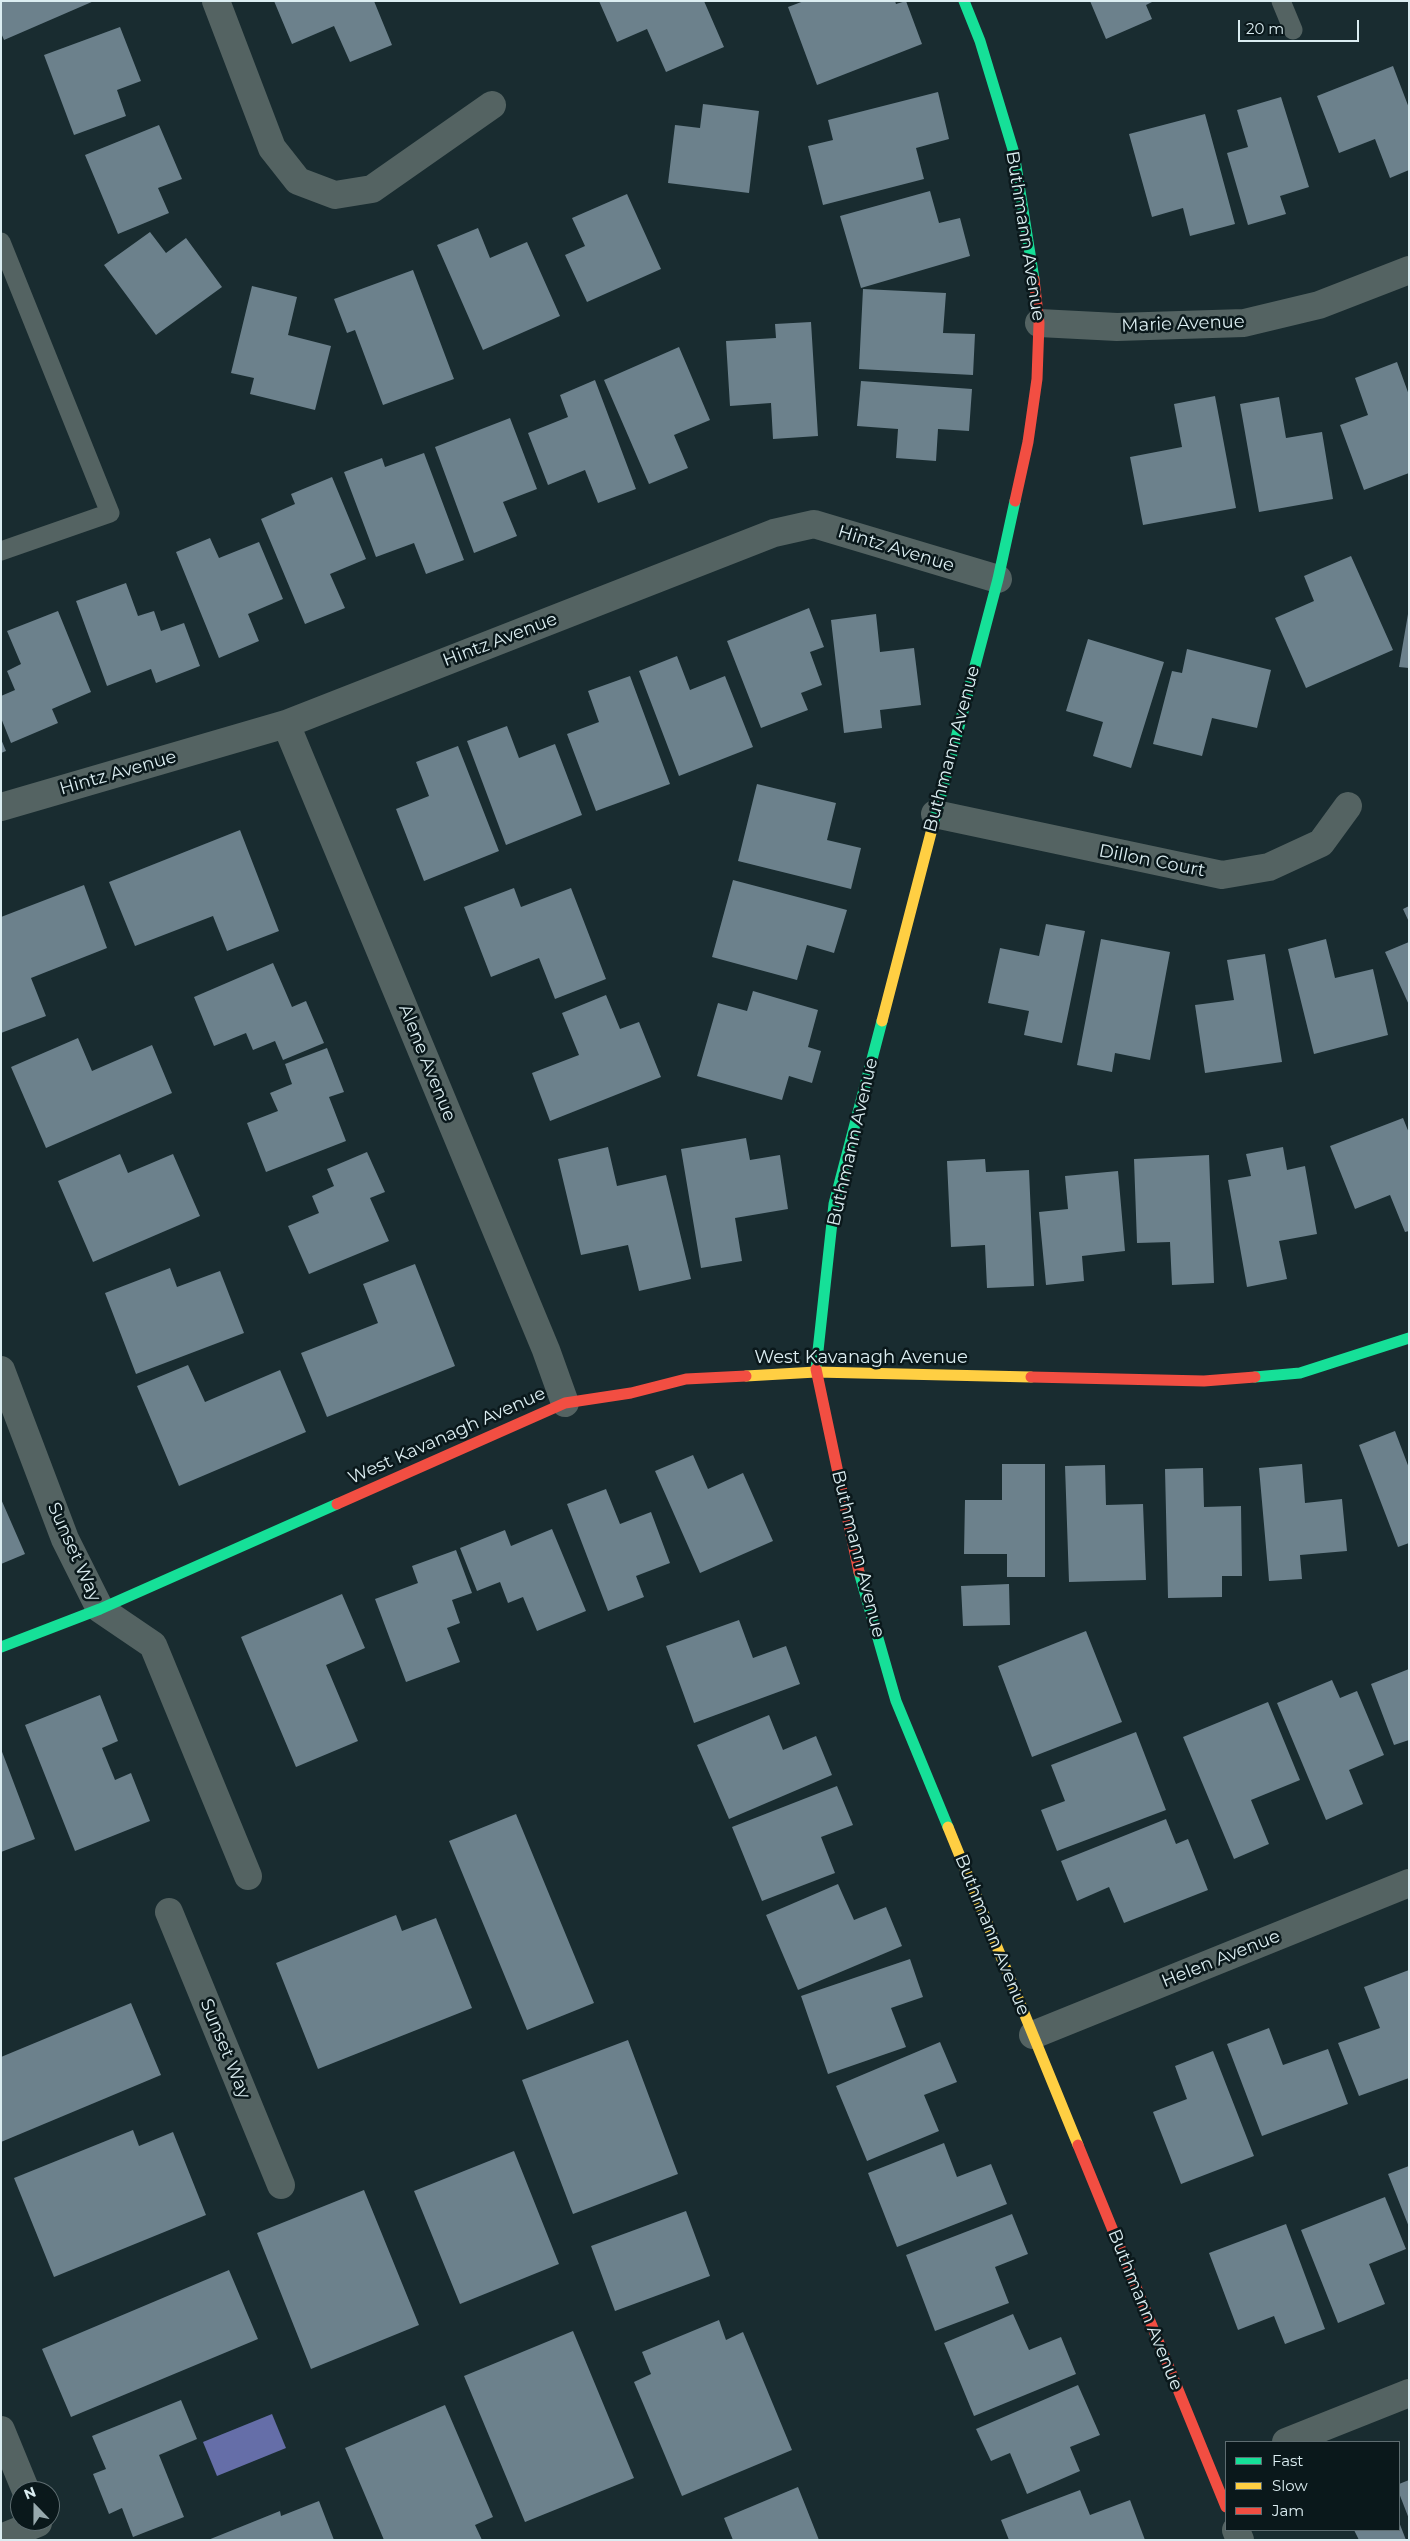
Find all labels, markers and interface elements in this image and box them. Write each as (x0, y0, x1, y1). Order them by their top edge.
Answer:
scale bar (1240, 10, 1361, 42)
text: 20 m (1246, 19, 1284, 38)
street label: Buthmann Avenue (1001, 149, 1049, 323)
street label: Marie Avenue (1121, 311, 1245, 337)
street label: Hintz Avenue (835, 521, 957, 577)
street label: Hintz Avenue (440, 608, 560, 672)
street label: Buthmann Avenue (919, 663, 985, 835)
street label: Hintz Avenue (57, 746, 179, 800)
street label: Dillon Court (1097, 840, 1207, 882)
street label: Alene Avenue (394, 1001, 460, 1125)
street label: Buthmann Avenue (823, 1056, 883, 1228)
street label: West Kavanagh Avenue (754, 1347, 968, 1369)
street label: West Kavanagh Avenue (345, 1383, 549, 1489)
street label: Buthmann Avenue (827, 1468, 889, 1640)
street label: Sunset Way (43, 1499, 105, 1605)
street label: Buthmann Avenue (950, 1851, 1034, 2019)
street label: Helen Avenue (1159, 1925, 1283, 1993)
street label: Sunset Way (195, 1996, 255, 2102)
street label: Buthmann Avenue (1103, 2226, 1187, 2394)
legend (1225, 2441, 1400, 2531)
text: Fast (1272, 2451, 1303, 2470)
text: Slow (1272, 2476, 1308, 2495)
north arrow (10, 2481, 60, 2531)
text: N (21, 2483, 38, 2503)
text: Jam (1272, 2501, 1304, 2520)

